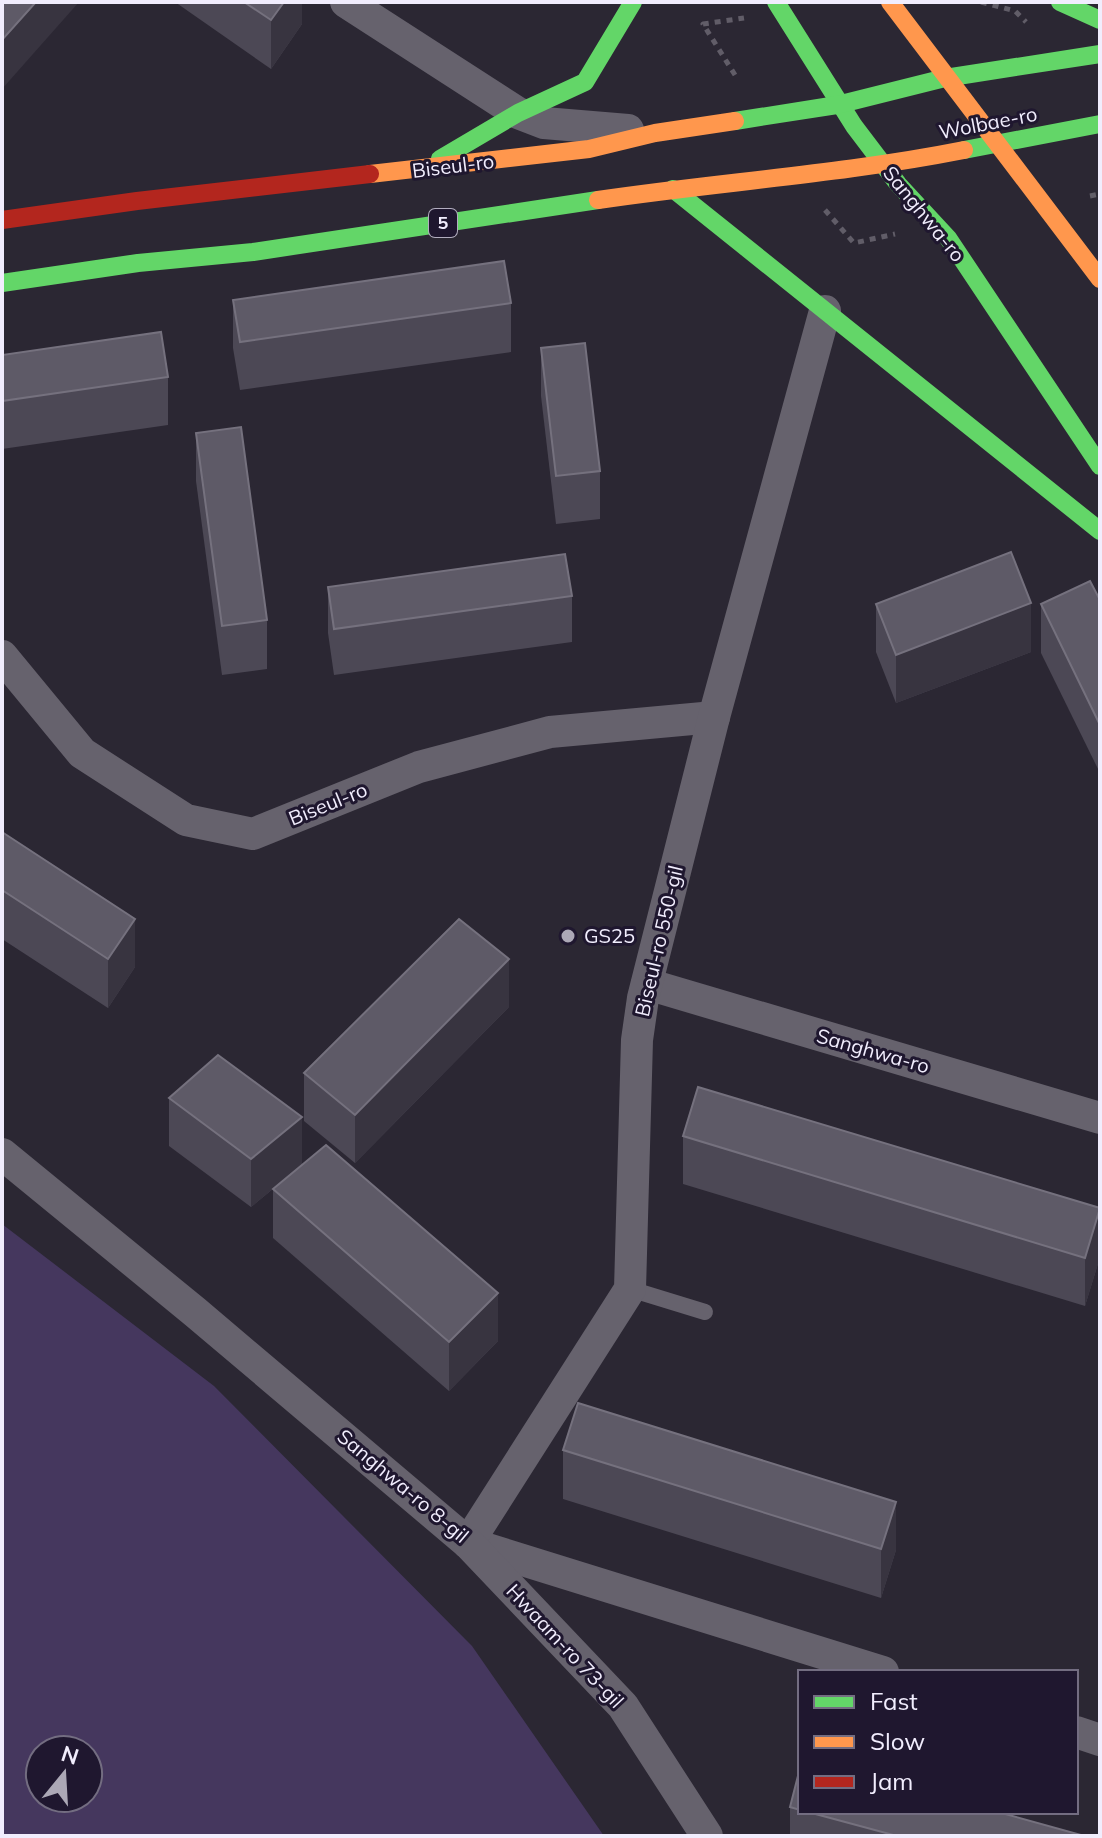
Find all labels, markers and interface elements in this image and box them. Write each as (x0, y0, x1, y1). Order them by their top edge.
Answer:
street label: Wolbae-ro (937, 101, 1039, 144)
street label: Biseul-ro (410, 148, 495, 183)
street label: Sanghwa-ro (878, 161, 971, 267)
road number: 5 (429, 209, 457, 237)
street label: Biseul-ro (285, 776, 371, 831)
street label: Biseul-ro 550-gil (629, 863, 688, 1019)
place label: GS25 (584, 923, 635, 948)
marker: GS25 (559, 927, 577, 945)
street label: Sanghwa-ro (814, 1022, 932, 1079)
street label: Sanghwa-ro 8-gil (333, 1423, 474, 1548)
street label: Hwaam-ro 73-gil (501, 1578, 629, 1713)
legend (798, 1670, 1078, 1814)
text: Fast (870, 1686, 918, 1716)
text: Slow (870, 1726, 925, 1756)
north arrow (24, 1734, 104, 1814)
text: N (58, 1739, 82, 1771)
text: Jam (870, 1766, 913, 1796)

